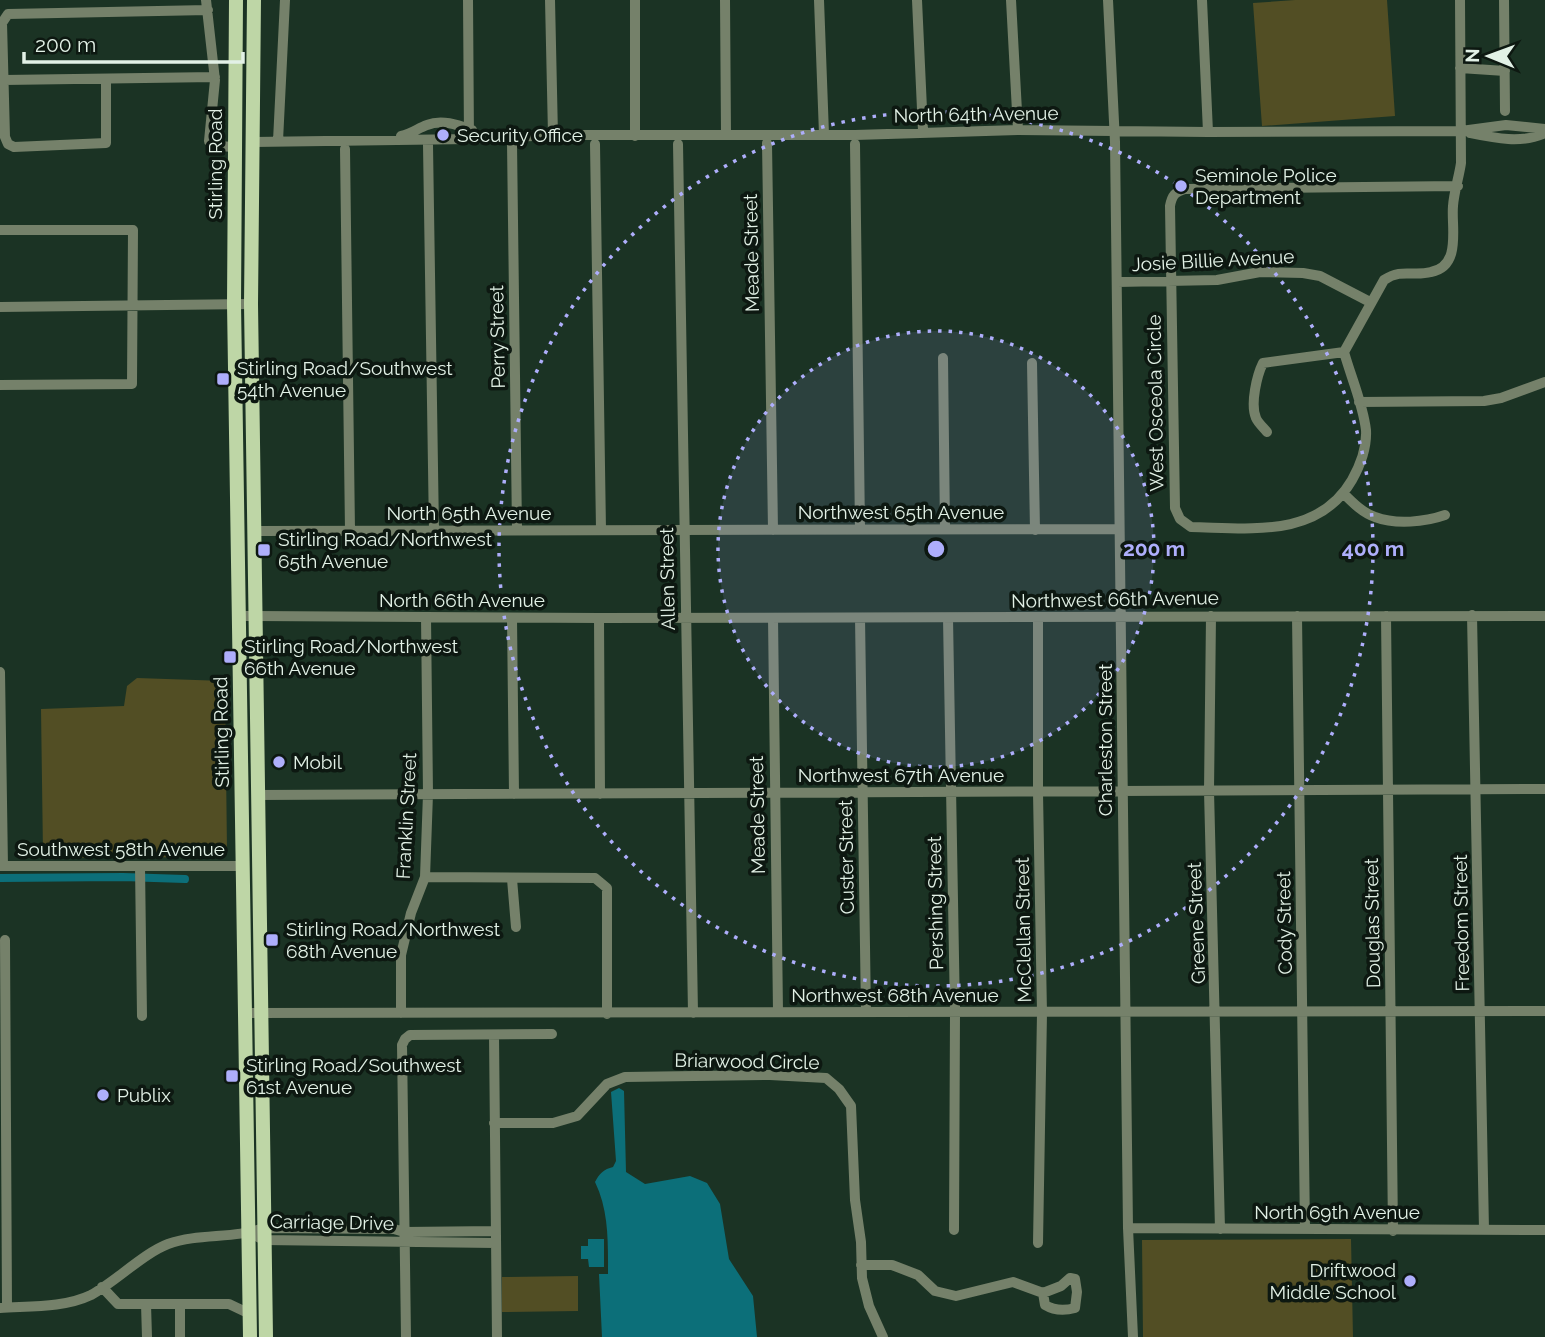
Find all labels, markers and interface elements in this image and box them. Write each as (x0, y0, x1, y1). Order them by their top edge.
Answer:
scale bar (24, 21, 243, 65)
north arrow (1454, 21, 1524, 91)
text: 200 m (35, 32, 96, 57)
text: N (1461, 48, 1483, 63)
street label: North 64th Avenue (893, 102, 1059, 126)
street label: Stirling Road (204, 108, 226, 220)
place label: Security Office (457, 124, 583, 146)
marker: Security Office (435, 127, 451, 143)
place label: Seminole Police Department (1195, 164, 1337, 208)
marker: Seminole Police Department (1173, 178, 1189, 194)
street label: Meade Street (739, 193, 763, 312)
street label: Josie Billie Avenue (1131, 245, 1295, 275)
street label: Perry Street (485, 284, 509, 389)
street label: West Osceola Circle (1142, 314, 1168, 492)
place label: Stirling Road/Southwest 54th Avenue (237, 357, 453, 401)
marker: Stirling Road/Southwest 54th Avenue (215, 371, 231, 387)
street label: Northwest 65th Avenue (798, 501, 1004, 523)
street label: North 65th Avenue (387, 502, 551, 524)
street label: Allen Street (655, 527, 679, 631)
place label: Stirling Road/Northwest 65th Avenue (278, 528, 493, 572)
text: 200 m (1123, 536, 1185, 561)
text: 400 m (1342, 536, 1404, 561)
centre of rings (924, 537, 948, 561)
marker: Stirling Road/Northwest 65th Avenue (256, 542, 272, 558)
street label: Northwest 66th Avenue (1011, 586, 1219, 612)
street label: North 66th Avenue (379, 589, 545, 611)
place label: Stirling Road/Northwest 66th Avenue (244, 635, 459, 679)
marker: Stirling Road/Northwest 66th Avenue (222, 649, 238, 665)
street label: Charleston Street (1094, 663, 1116, 816)
street label: Stirling Road (209, 676, 233, 788)
place label: Mobil (293, 751, 343, 773)
street label: Franklin Street (392, 752, 420, 880)
marker: Mobil (271, 754, 287, 770)
street label: Meade Street (745, 755, 769, 874)
street label: Northwest 67th Avenue (798, 764, 1004, 786)
street label: Custer Street (834, 799, 858, 914)
street label: Pershing Street (923, 835, 947, 970)
street label: Southwest 58th Avenue (17, 838, 225, 860)
street label: Freedom Street (1449, 854, 1473, 992)
street label: McClellan Street (1011, 856, 1035, 1003)
street label: Douglas Street (1360, 857, 1384, 988)
street label: Greene Street (1183, 861, 1209, 984)
street label: Cody Street (1272, 870, 1296, 975)
place label: Stirling Road/Northwest 68th Avenue (286, 918, 501, 962)
marker: Stirling Road/Northwest 68th Avenue (264, 932, 280, 948)
street label: Northwest 68th Avenue (791, 984, 999, 1006)
street label: Briarwood Circle (674, 1049, 820, 1073)
place label: Stirling Road/Southwest 61st Avenue (246, 1054, 462, 1098)
marker: Stirling Road/Southwest 61st Avenue (224, 1068, 240, 1084)
place label: Publix (117, 1084, 171, 1106)
marker: Publix (95, 1087, 111, 1103)
street label: North 69th Avenue (1254, 1201, 1420, 1223)
street label: Carriage Drive (270, 1210, 394, 1234)
place label: Driftwood Middle School (1270, 1259, 1397, 1303)
marker: Driftwood Middle School (1402, 1273, 1418, 1289)

